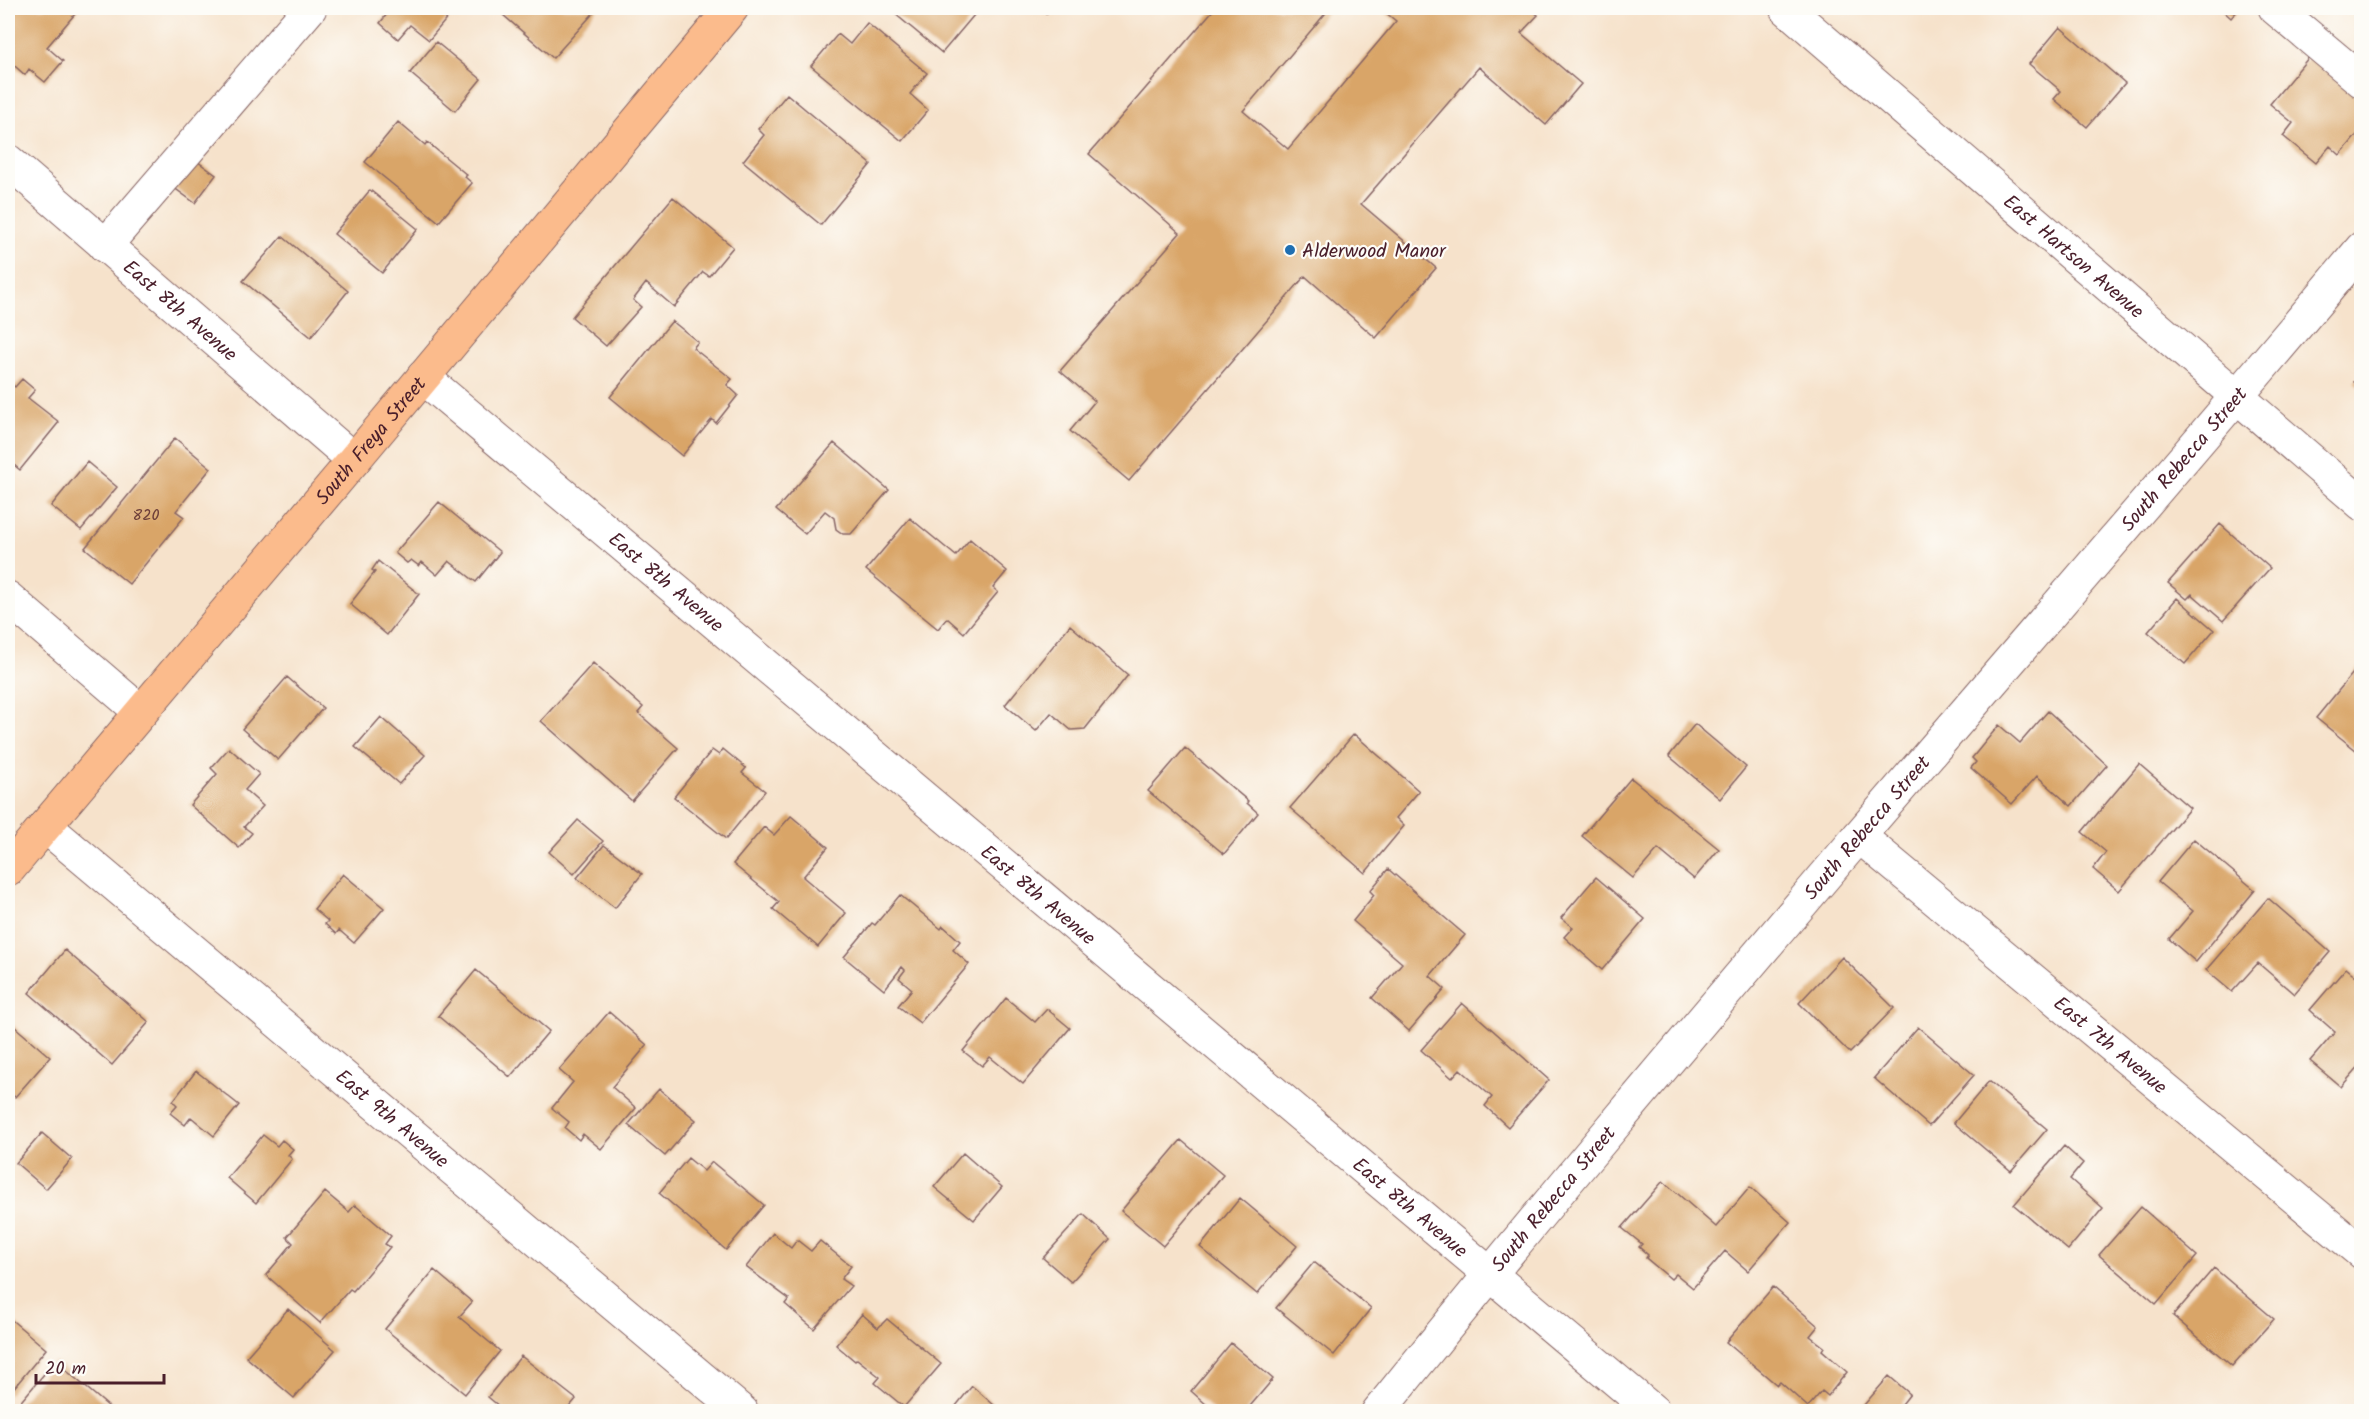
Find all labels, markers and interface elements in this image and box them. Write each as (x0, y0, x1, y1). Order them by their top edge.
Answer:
street label: East Hartson Avenue (1995, 187, 2150, 328)
place label: Alderwood Manor (1302, 236, 1447, 268)
marker: Alderwood Manor (1283, 243, 1297, 257)
street label: East 8th Avenue (115, 253, 244, 370)
street label: South Freya Street (308, 370, 435, 513)
street label: South Rebecca Street (2114, 380, 2257, 540)
house number: 820 (133, 503, 159, 528)
street label: East 8th Avenue (600, 525, 730, 641)
street label: South Rebecca Street (1797, 749, 1940, 908)
street label: East 8th Avenue (972, 838, 1102, 954)
street label: East 7th Avenue (2045, 989, 2174, 1103)
street label: East 9th Avenue (327, 1062, 455, 1177)
street label: South Rebecca Street (1484, 1119, 1625, 1280)
street label: East 8th Avenue (1344, 1150, 1474, 1267)
scale bar (36, 1347, 164, 1385)
text: 20 m (45, 1355, 86, 1384)

